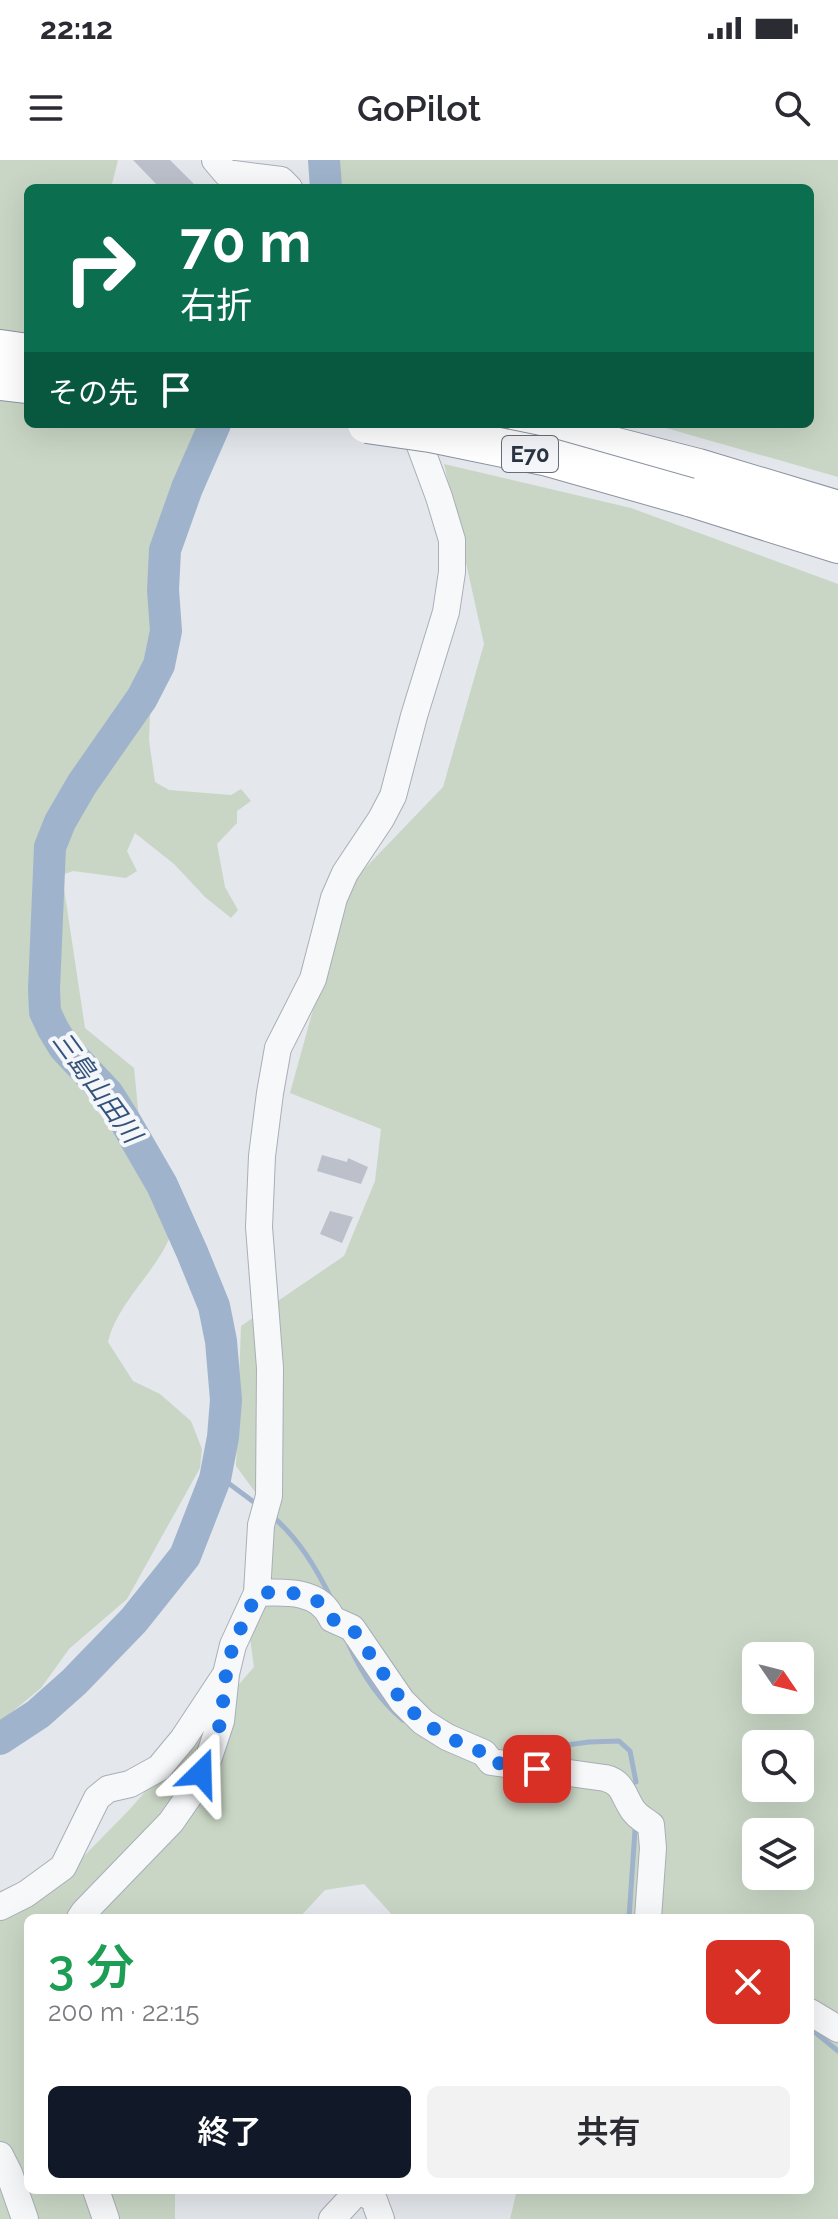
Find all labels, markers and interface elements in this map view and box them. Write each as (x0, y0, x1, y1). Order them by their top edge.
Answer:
text: 22:12 (40, 11, 113, 46)
icon: menu (24, 86, 68, 130)
icon: search (770, 86, 814, 130)
text: GoPilot (357, 87, 481, 129)
text: 70 m (180, 209, 311, 275)
icon: right (48, 216, 152, 320)
text: 右折 (180, 284, 252, 326)
icon: arrive (154, 368, 198, 412)
text: その先 (48, 375, 138, 410)
road number: E70 (502, 436, 558, 472)
water label: 三島山田川 (47, 1026, 149, 1151)
north arrow (742, 1642, 814, 1714)
map controls (742, 1642, 814, 1890)
button: search (742, 1730, 814, 1802)
position arrow (159, 1731, 243, 1815)
pin (503, 1735, 571, 1803)
icon: arrive (515, 1747, 559, 1791)
button: layers (742, 1818, 814, 1890)
text: 3 分 (48, 1939, 134, 1995)
button: close (706, 1940, 790, 2024)
text: 200 m · 22:15 (48, 1997, 199, 2027)
button: 終了 (48, 2086, 411, 2178)
button: 共有 (427, 2086, 790, 2178)

